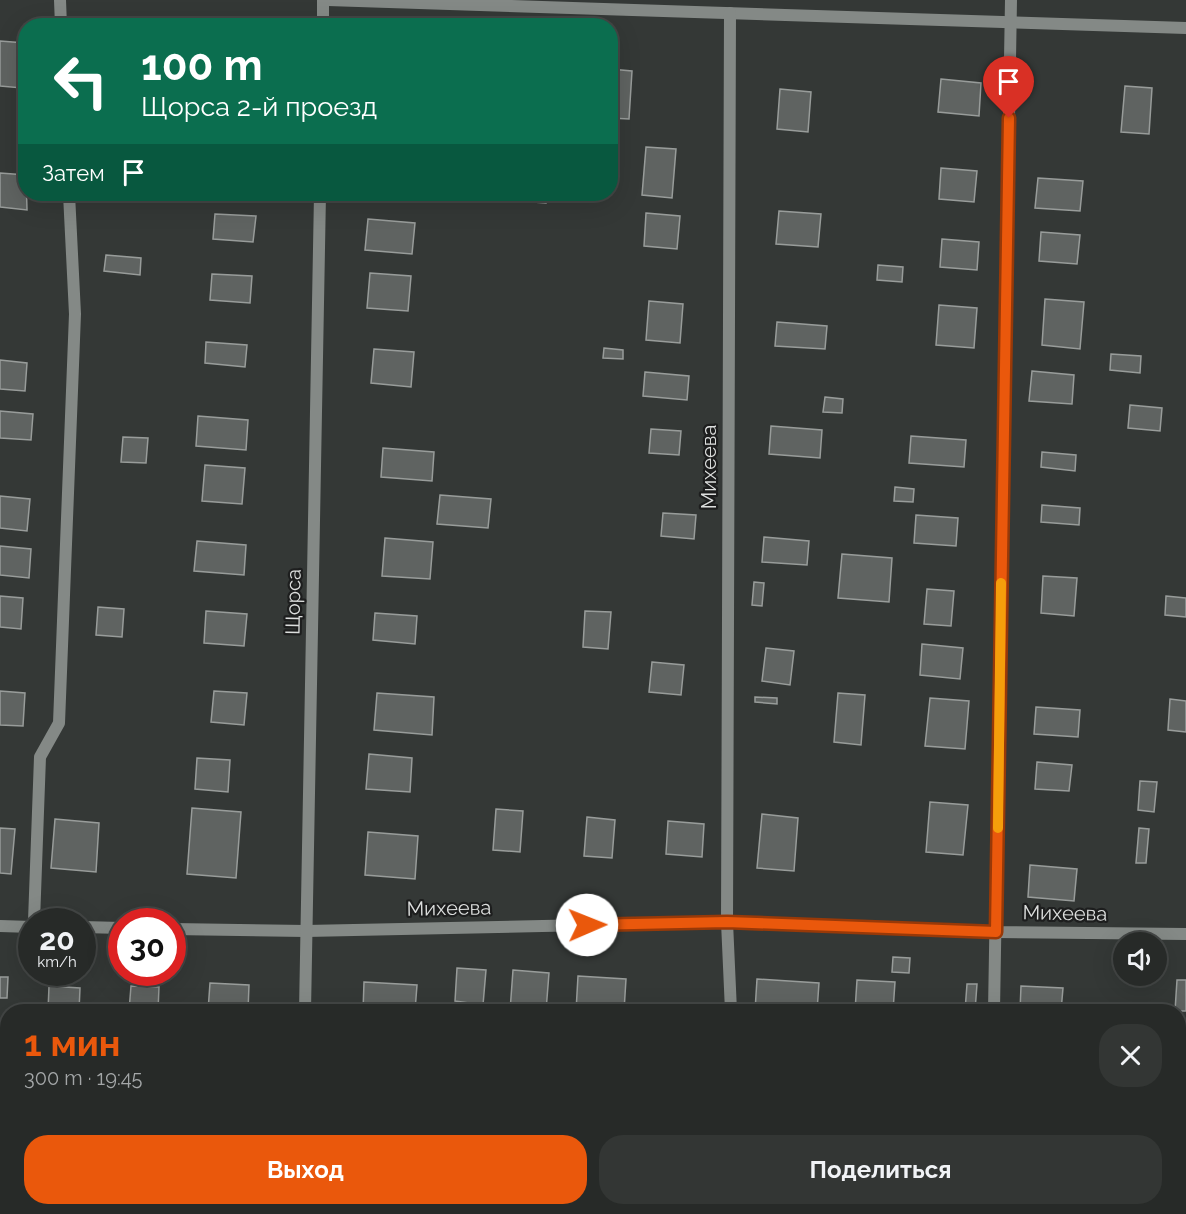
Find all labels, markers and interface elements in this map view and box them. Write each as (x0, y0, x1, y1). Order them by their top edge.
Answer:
text: 100 m (141, 41, 263, 90)
icon: left (42, 42, 120, 120)
pin (983, 56, 1034, 118)
icon: arrive (992, 65, 1025, 98)
text: Щорса 2-й проезд (141, 91, 377, 122)
icon: arrive (117, 156, 150, 189)
text: Затем (42, 160, 105, 186)
street label: Михеева (697, 425, 721, 509)
street label: Щорса (280, 569, 306, 635)
position arrow (555, 893, 619, 957)
street label: Михеева (407, 895, 491, 921)
street label: Михеева (1023, 900, 1107, 926)
speed limit sign: 30 (108, 908, 186, 986)
text: 20 (39, 922, 75, 957)
map controls (1113, 932, 1167, 986)
button: sound (1113, 932, 1167, 986)
text: km/h (37, 953, 77, 971)
text: 1 мин (24, 1022, 120, 1064)
button: close (1099, 1024, 1162, 1087)
text: 300 m · 19:45 (24, 1066, 142, 1090)
button: Выход (24, 1135, 587, 1204)
button: Поделиться (599, 1135, 1162, 1204)

